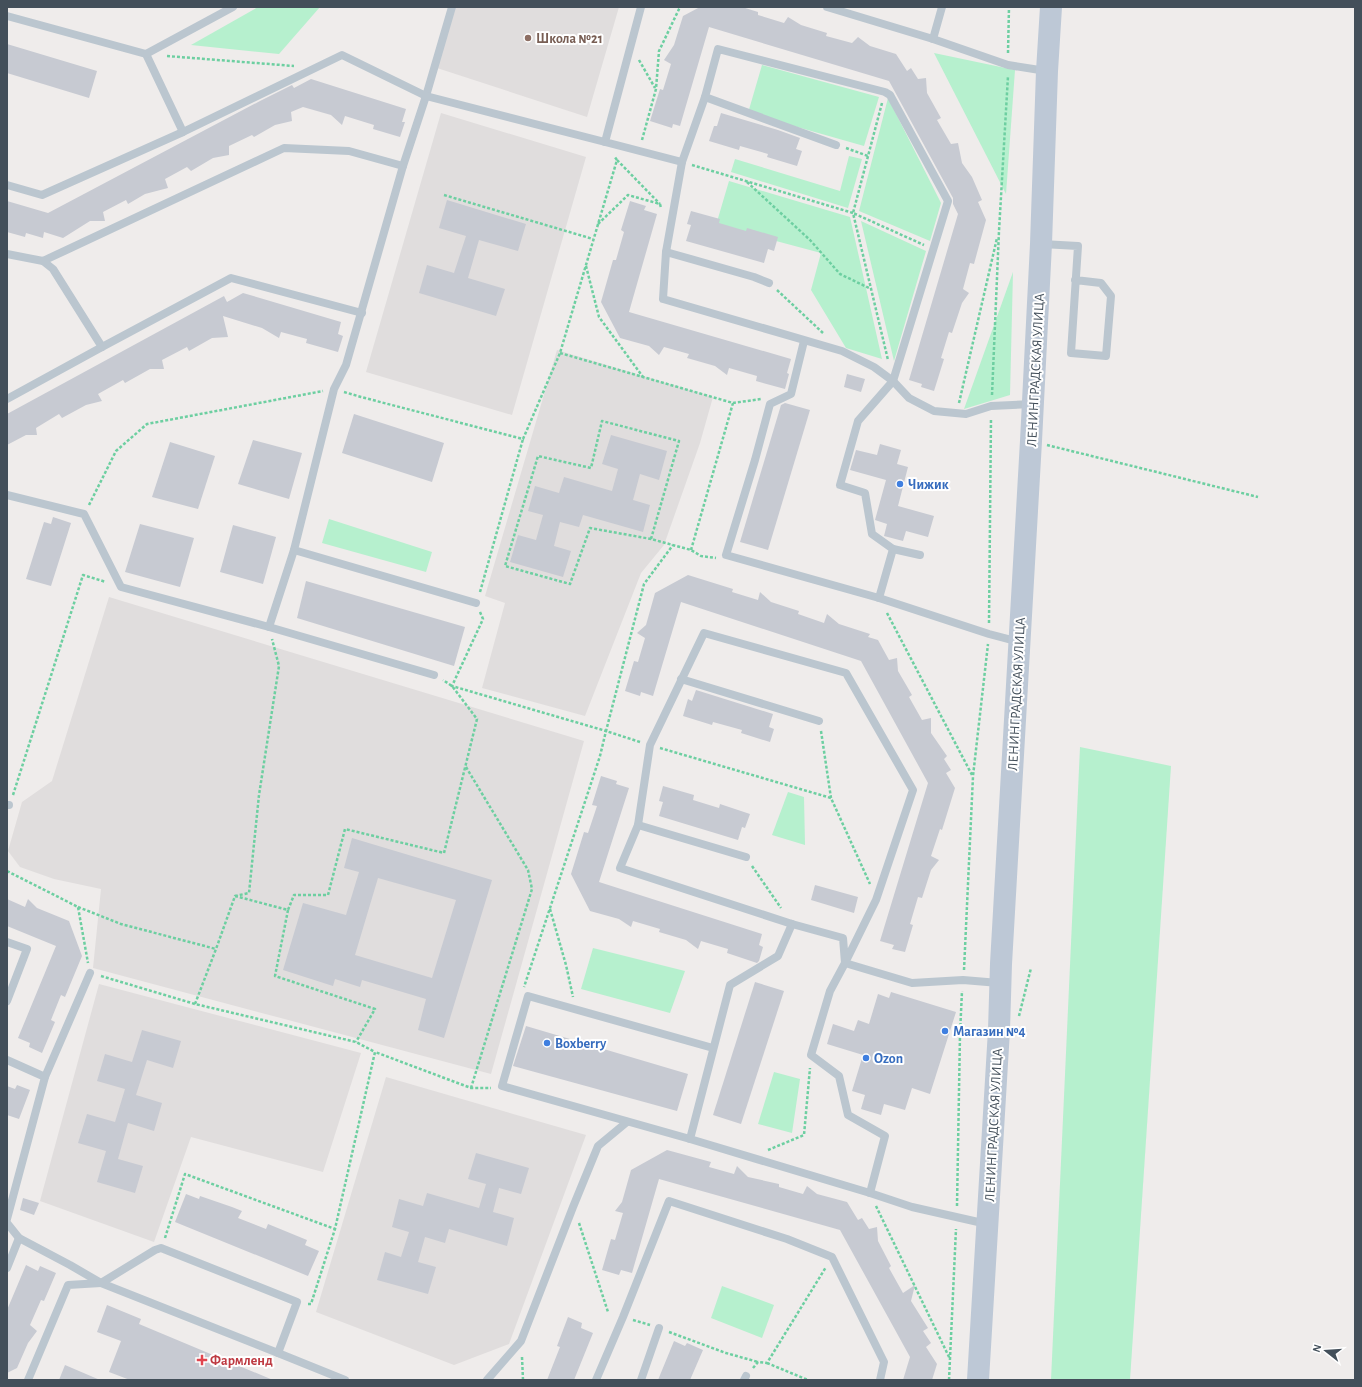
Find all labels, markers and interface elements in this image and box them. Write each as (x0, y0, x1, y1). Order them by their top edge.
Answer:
place label: Школа №21 (536, 32, 603, 46)
marker: Школа №21 (523, 33, 533, 43)
street label: ЛЕНИНГРАДСКАЯ УЛИЦА (1025, 293, 1047, 447)
place label: Чижик (908, 478, 949, 492)
marker: Чижик (895, 479, 905, 489)
street label: ЛЕНИНГРАДСКАЯ УЛИЦА (1006, 617, 1028, 771)
place label: Магазин №4 (953, 1025, 1026, 1039)
marker: Магазин №4 (940, 1026, 950, 1036)
place label: Boxberry (555, 1037, 607, 1051)
marker: Boxberry (542, 1038, 552, 1048)
street label: ЛЕНИНГРАДСКАЯ УЛИЦА (983, 1048, 1005, 1202)
place label: Ozon (874, 1052, 903, 1066)
marker: Ozon (861, 1053, 871, 1063)
north arrow (1306, 1331, 1346, 1371)
text: N (1311, 1343, 1323, 1353)
place label: Фармленд (210, 1354, 273, 1368)
marker: Фармленд (197, 1355, 207, 1365)

